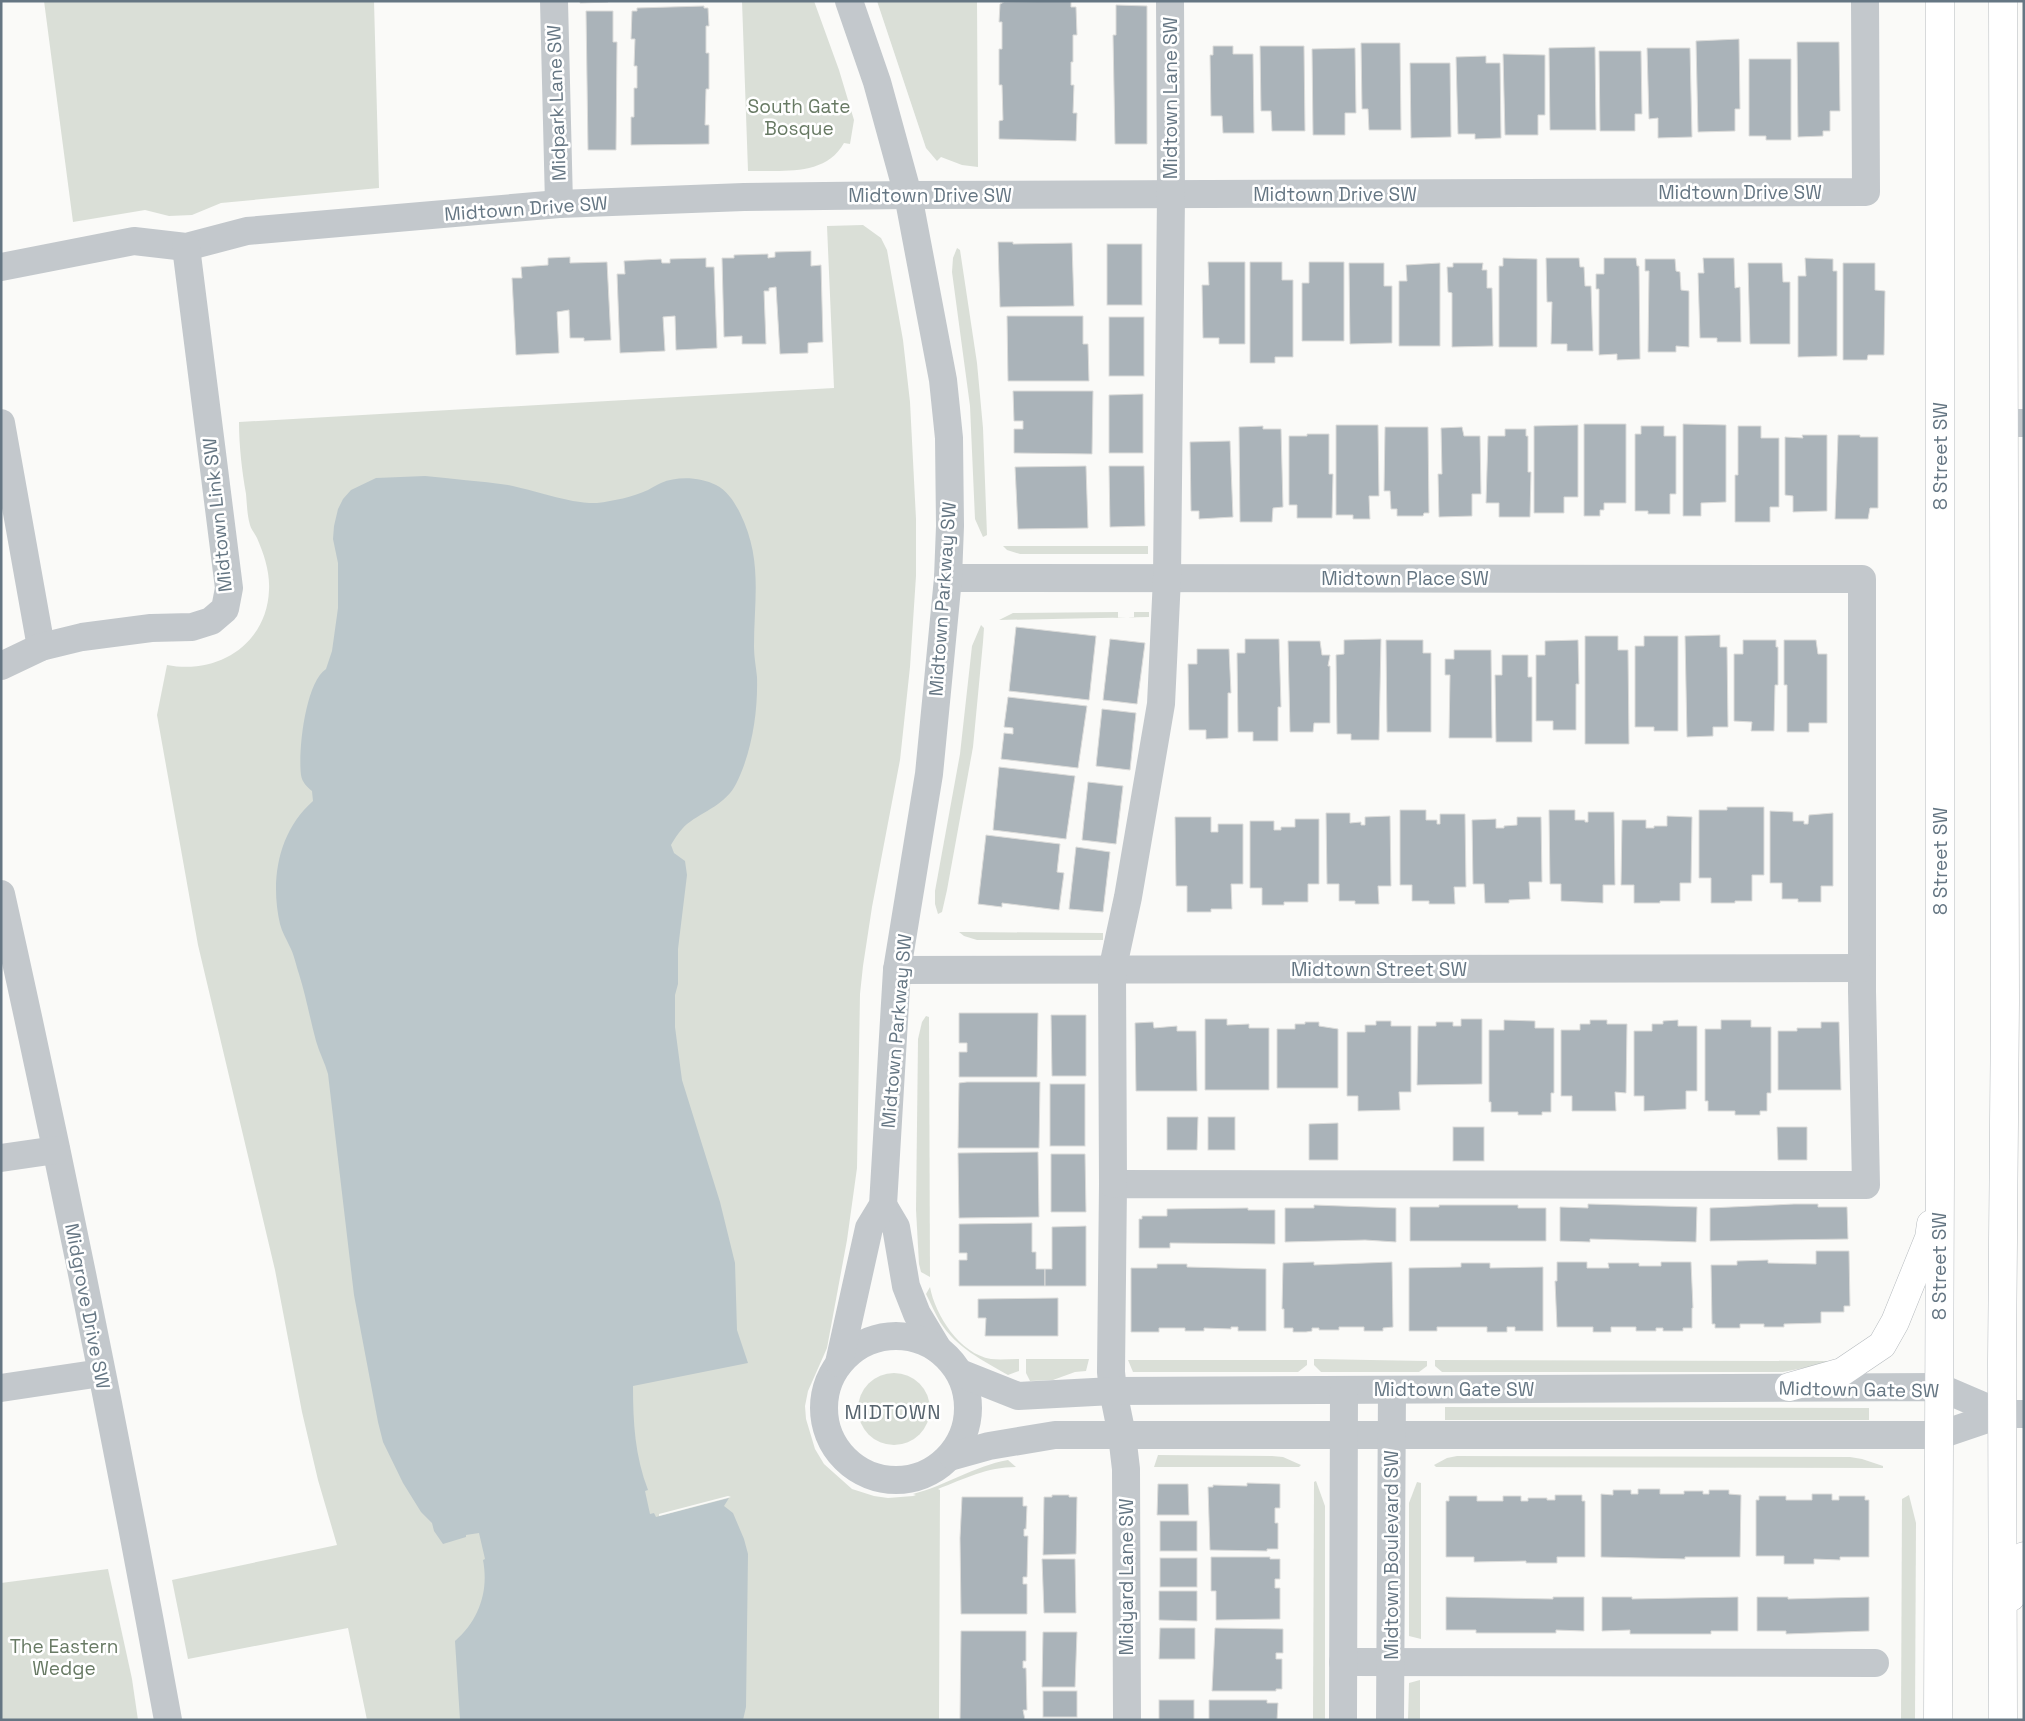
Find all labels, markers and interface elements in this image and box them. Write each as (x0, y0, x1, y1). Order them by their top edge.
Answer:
street label: Midtown Lane SW (1158, 17, 1183, 179)
street label: Midpark Lane SW (541, 25, 572, 181)
park label: South Gate Bosque (748, 94, 850, 141)
street label: Midtown Drive SW (1658, 180, 1822, 205)
street label: Midtown Drive SW (1253, 182, 1417, 207)
street label: Midtown Drive SW (848, 183, 1012, 208)
street label: Midtown Drive SW (444, 190, 609, 227)
street label: 8 Street SW (1928, 402, 1953, 510)
street label: Midtown Link SW (197, 437, 238, 593)
street label: Midtown Parkway SW (923, 501, 962, 697)
street label: Midtown Place SW (1321, 566, 1489, 591)
street label: 8 Street SW (1928, 807, 1953, 915)
street label: Midtown Parkway SW (876, 933, 917, 1129)
street label: Midtown Street SW (1291, 957, 1467, 982)
street label: 8 Street SW (1927, 1212, 1952, 1320)
street label: Midgrove Drive SW (59, 1221, 116, 1391)
street label: Midtown Gate SW (1778, 1376, 1940, 1403)
street label: Midtown Gate SW (1374, 1377, 1534, 1402)
district label: MIDTOWN (845, 1399, 941, 1425)
street label: Midtown Boulevard SW (1379, 1450, 1404, 1660)
street label: Midyard Lane SW (1114, 1498, 1139, 1656)
park label: The Eastern Wedge (10, 1634, 118, 1681)

